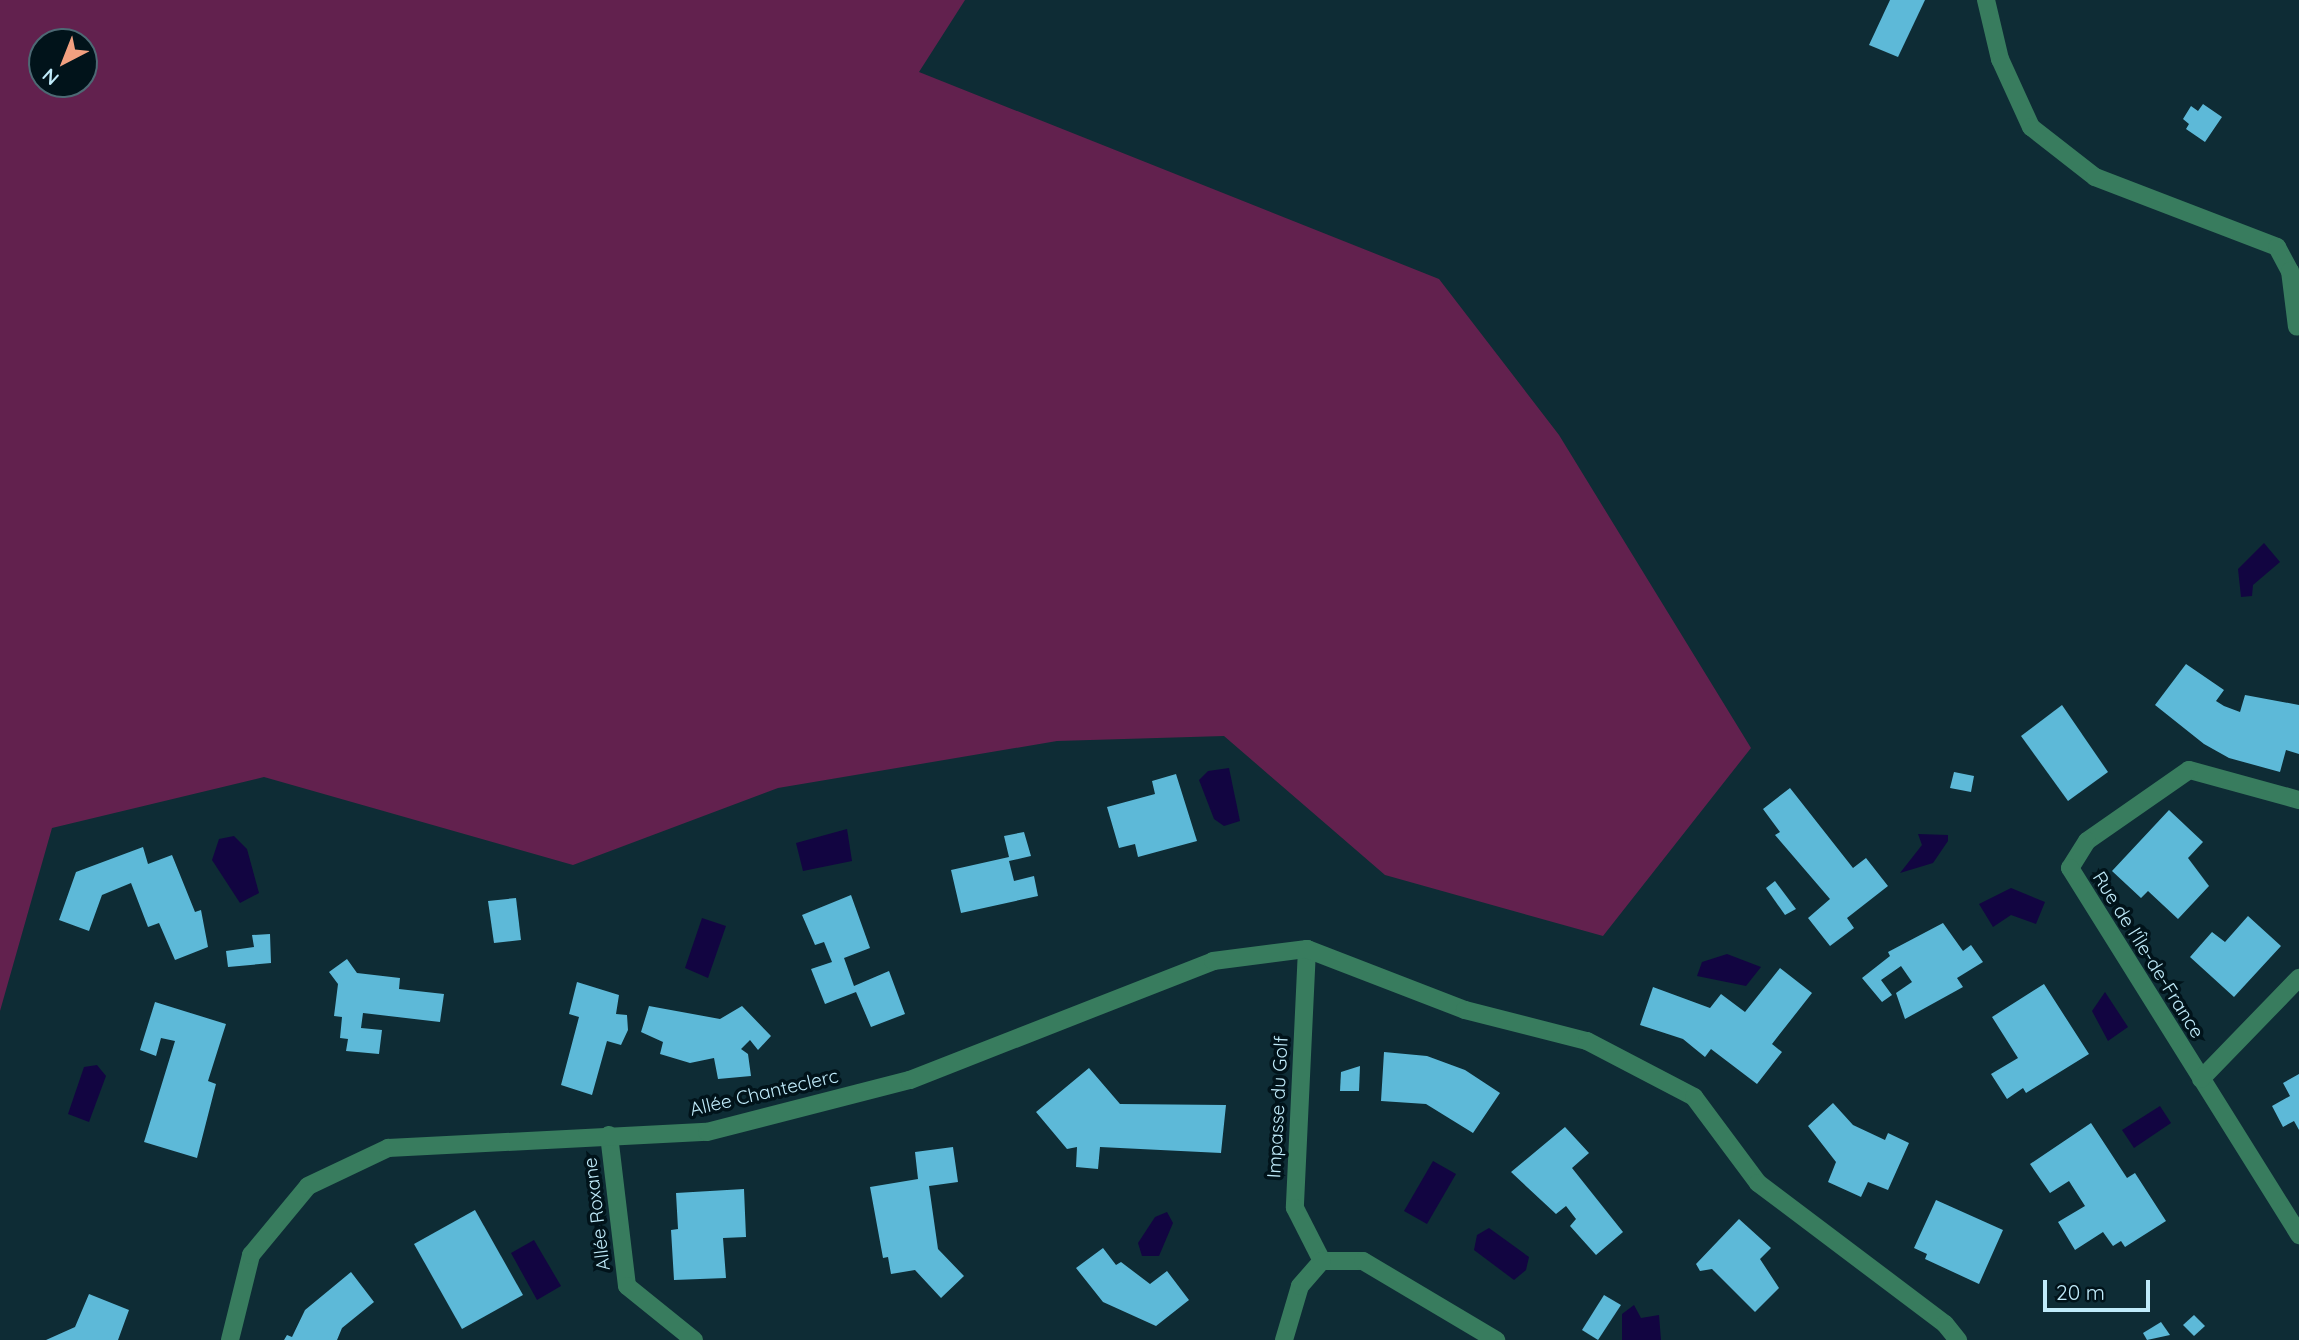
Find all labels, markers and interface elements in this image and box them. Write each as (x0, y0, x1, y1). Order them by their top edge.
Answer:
north arrow (28, 28, 98, 98)
text: N (37, 64, 64, 91)
street label: Rue de l'Île-de-France (2087, 867, 2209, 1043)
street label: Impasse du Golf (1263, 1035, 1293, 1179)
street label: Allée Chanteclerc (687, 1065, 841, 1121)
street label: Allée Roxane (579, 1156, 615, 1272)
scale bar (2047, 1266, 2154, 1310)
text: 20 m (2056, 1279, 2105, 1305)

